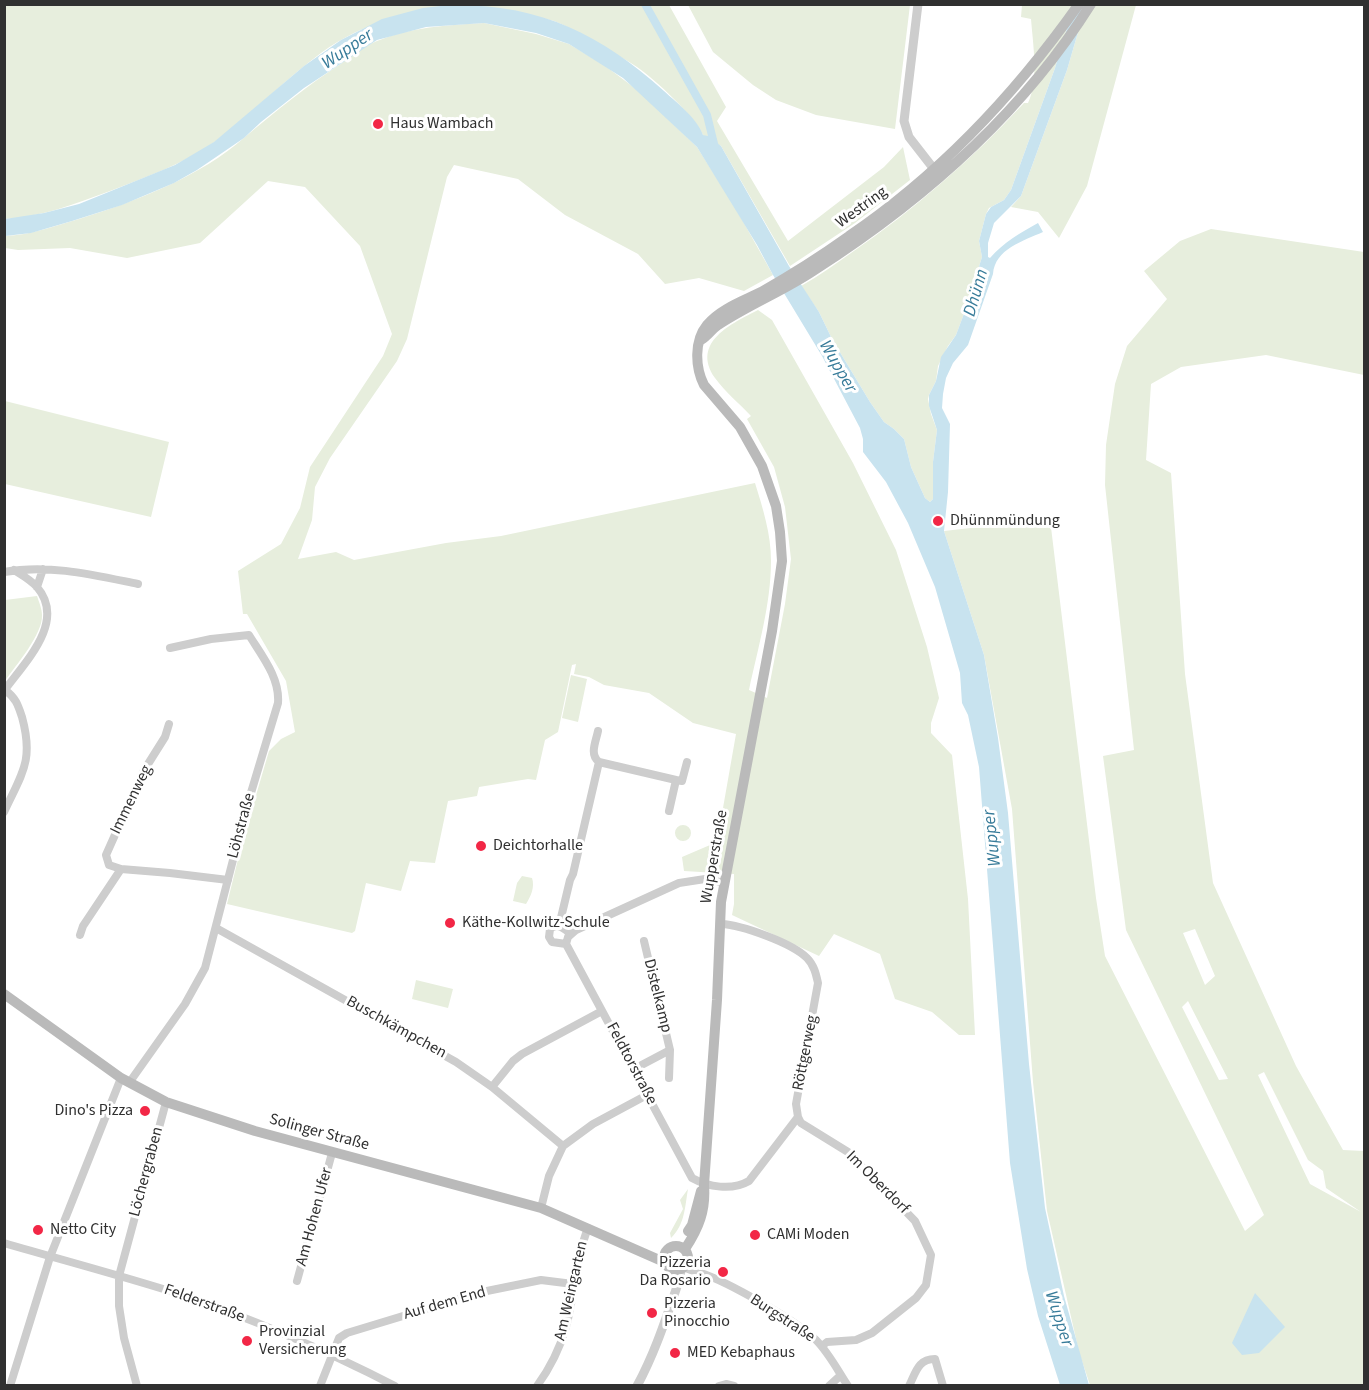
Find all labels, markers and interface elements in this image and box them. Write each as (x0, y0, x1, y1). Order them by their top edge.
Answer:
water label: Wupper (318, 25, 378, 75)
place label: Haus Wambach (390, 114, 493, 134)
marker: Haus Wambach (371, 117, 385, 131)
street label: Westring (833, 183, 891, 233)
water label: Dhünn (960, 267, 994, 319)
water label: Wupper (813, 337, 861, 397)
place label: Dhünnmündung (950, 511, 1060, 531)
marker: Dhünnmündung (931, 514, 945, 528)
street label: Immenweg (107, 762, 157, 838)
street label: Löhstraße (224, 791, 260, 861)
water label: Wupper (979, 808, 1007, 868)
street label: Wupperstraße (697, 809, 733, 905)
place label: Deichtorhalle (493, 836, 583, 856)
marker: Deichtorhalle (474, 839, 488, 853)
place label: Käthe-Kollwitz-Schule (462, 913, 610, 933)
marker: Käthe-Kollwitz-Schule (443, 916, 457, 930)
street label: Distelkamp (639, 957, 675, 1035)
street label: Buschkämpchen (343, 993, 449, 1063)
street label: Röttgerweg (789, 1014, 823, 1092)
street label: Feldtorstraße (601, 1020, 661, 1108)
place label: Dino's Pizza (54, 1101, 133, 1121)
marker: Dino's Pizza (138, 1104, 152, 1118)
street label: Solinger Straße (267, 1110, 371, 1156)
street label: Löchergraben (126, 1125, 168, 1219)
street label: Im Oberdorf (841, 1147, 913, 1219)
street label: Am Hohen Ufer (293, 1166, 337, 1268)
place label: Netto City (50, 1220, 116, 1240)
marker: Netto City (31, 1223, 45, 1237)
place label: CAMi Moden (767, 1225, 849, 1245)
marker: CAMi Moden (748, 1228, 762, 1242)
street label: Am Weingarten (551, 1239, 593, 1343)
place label: Pizzeria Da Rosario (639, 1253, 711, 1291)
marker: Pizzeria Da Rosario (716, 1265, 730, 1279)
street label: Felderstraße (161, 1281, 247, 1327)
street label: Auf dem End (402, 1283, 488, 1325)
water label: Wupper (1039, 1289, 1077, 1349)
street label: Burgstraße (746, 1291, 818, 1347)
place label: Pizzeria Pinocchio (664, 1294, 730, 1332)
marker: Pizzeria Pinocchio (645, 1306, 659, 1320)
place label: Provinzial Versicherung (259, 1322, 346, 1360)
marker: Provinzial Versicherung (240, 1334, 254, 1348)
place label: MED Kebaphaus (687, 1343, 795, 1363)
marker: MED Kebaphaus (668, 1346, 682, 1360)

